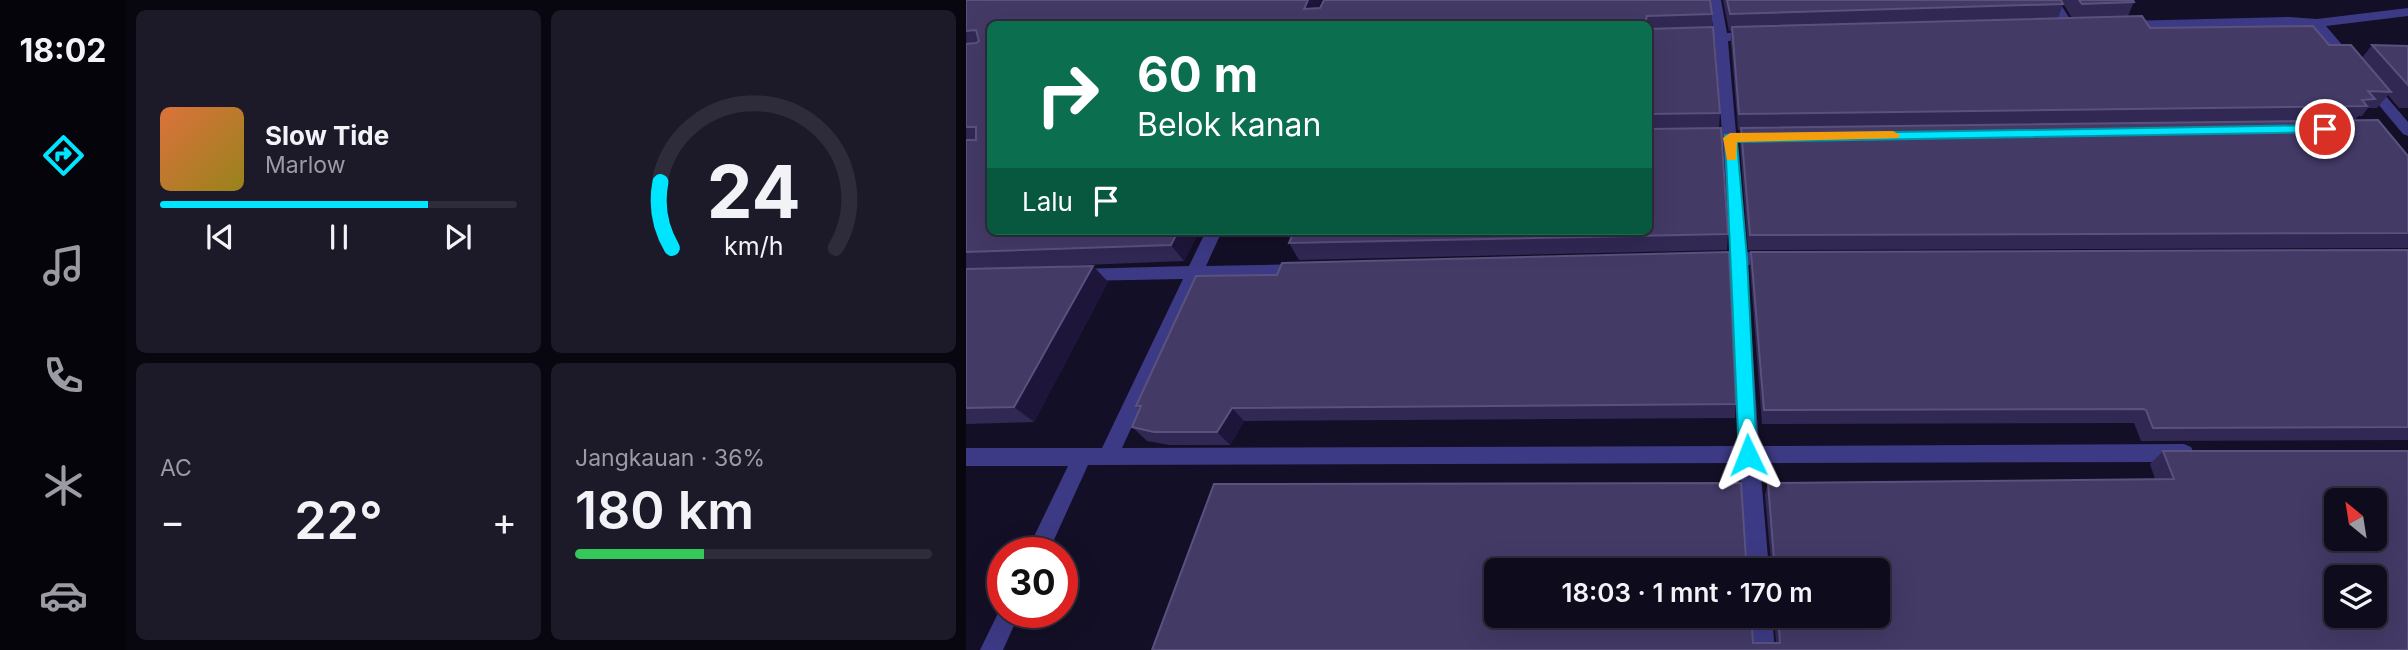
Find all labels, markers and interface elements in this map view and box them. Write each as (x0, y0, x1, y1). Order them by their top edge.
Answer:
text: 18:02 (19, 31, 107, 70)
text: 60 m (1137, 45, 1258, 104)
icon: right (1022, 49, 1113, 140)
pin (2295, 99, 2355, 159)
text: Belok kanan (1137, 105, 1321, 144)
icon: arrive (2306, 110, 2344, 148)
text: Slow Tide (265, 120, 389, 151)
icon: directions (39, 131, 88, 180)
text: 24 (707, 147, 800, 236)
text: Marlow (265, 151, 345, 179)
icon: arrive (1087, 182, 1125, 220)
text: Lalu (1022, 186, 1073, 217)
icon: previous (201, 218, 239, 256)
icon: pause (320, 218, 358, 256)
icon: next (439, 218, 477, 256)
text: km/h (724, 231, 783, 261)
icon: music (39, 241, 88, 290)
icon: phone (39, 351, 88, 400)
position arrow (1711, 418, 1785, 492)
text: Jangkauan · 36% (575, 444, 765, 472)
text: AC (160, 454, 192, 482)
icon: climate (39, 461, 88, 510)
text: 180 km (575, 479, 754, 542)
north arrow (2324, 488, 2387, 551)
map controls (2324, 488, 2387, 628)
text: 22° (294, 489, 383, 552)
text: − (160, 498, 185, 544)
text: + (492, 498, 517, 544)
speed limit sign: 30 (987, 537, 1078, 628)
button: layers (2324, 565, 2387, 628)
icon: car (39, 571, 88, 620)
text: 18:03 · 1 mnt · 170 m (1561, 577, 1813, 608)

